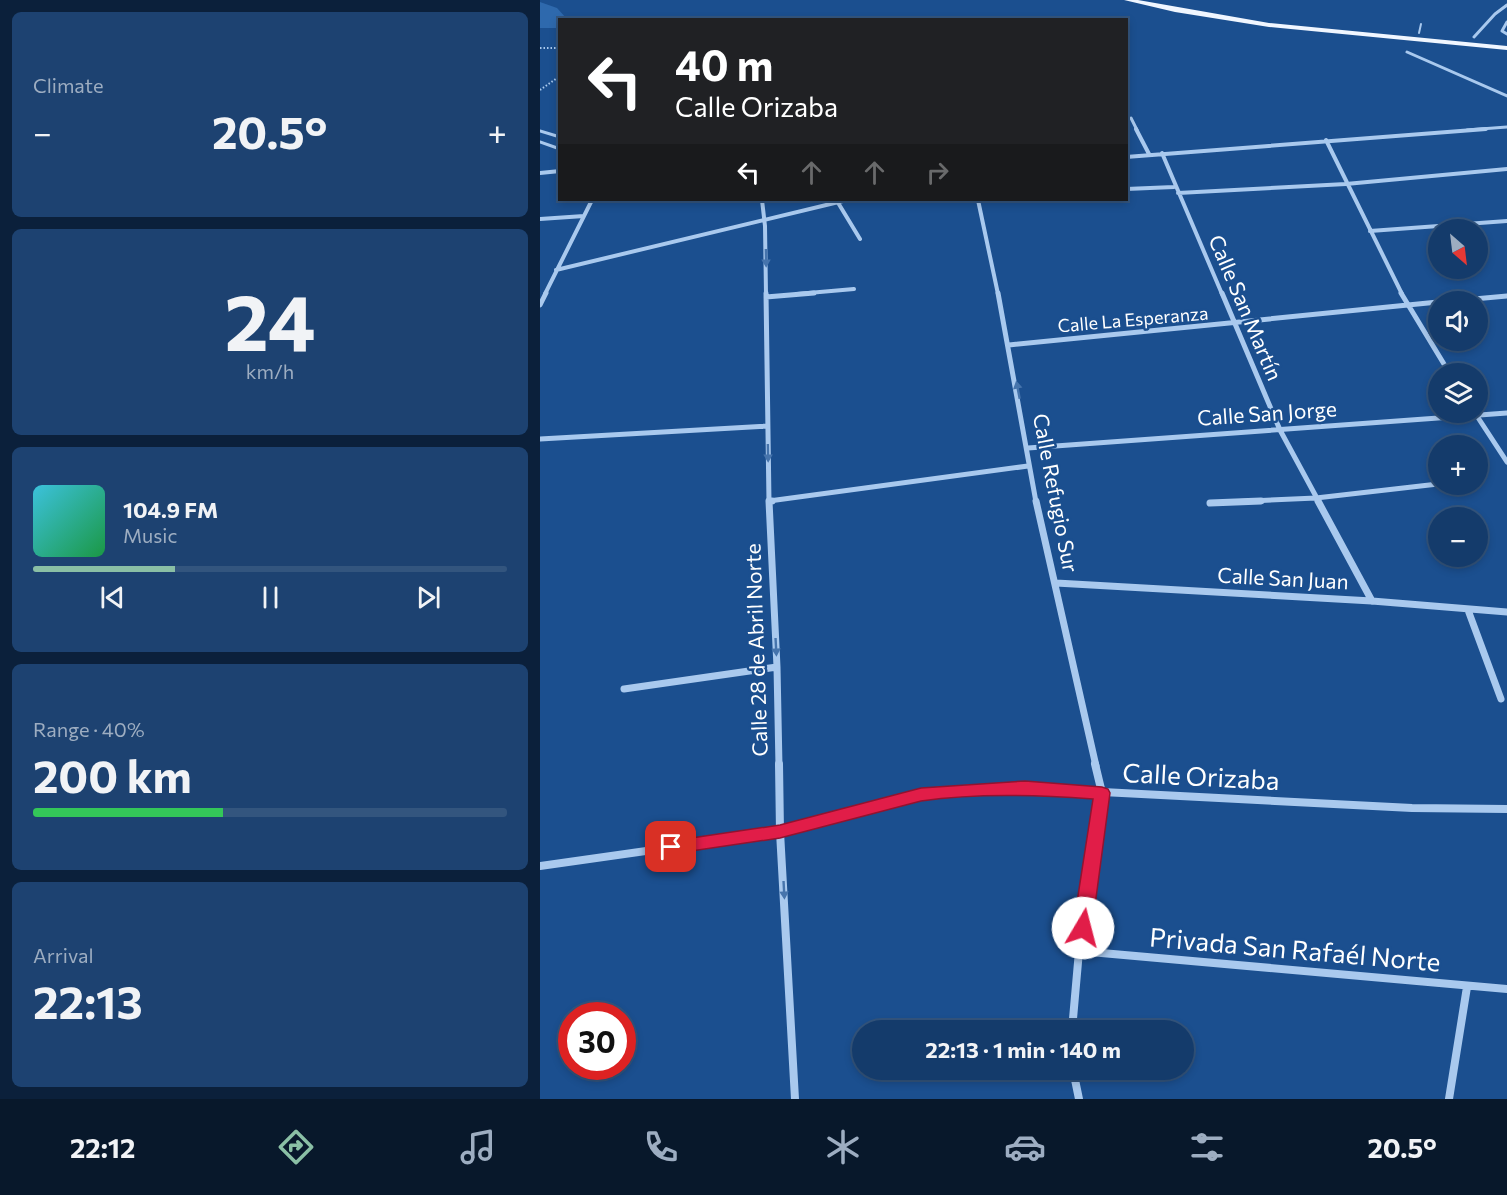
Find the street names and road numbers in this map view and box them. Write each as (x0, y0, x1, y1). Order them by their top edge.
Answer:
street label: Calle San Martín (1204, 231, 1288, 384)
street label: Calle La Esperanza (1057, 301, 1209, 337)
street label: Calle San Jorge (1196, 395, 1337, 430)
street label: Calle Refugio Sur (1029, 411, 1084, 574)
street label: Calle 28 de Abril Norte (739, 543, 772, 757)
street label: Calle San Juan (1217, 562, 1349, 593)
street label: Calle Orizaba (1122, 756, 1280, 795)
street label: Privada San Rafaél Norte (1148, 920, 1442, 977)

